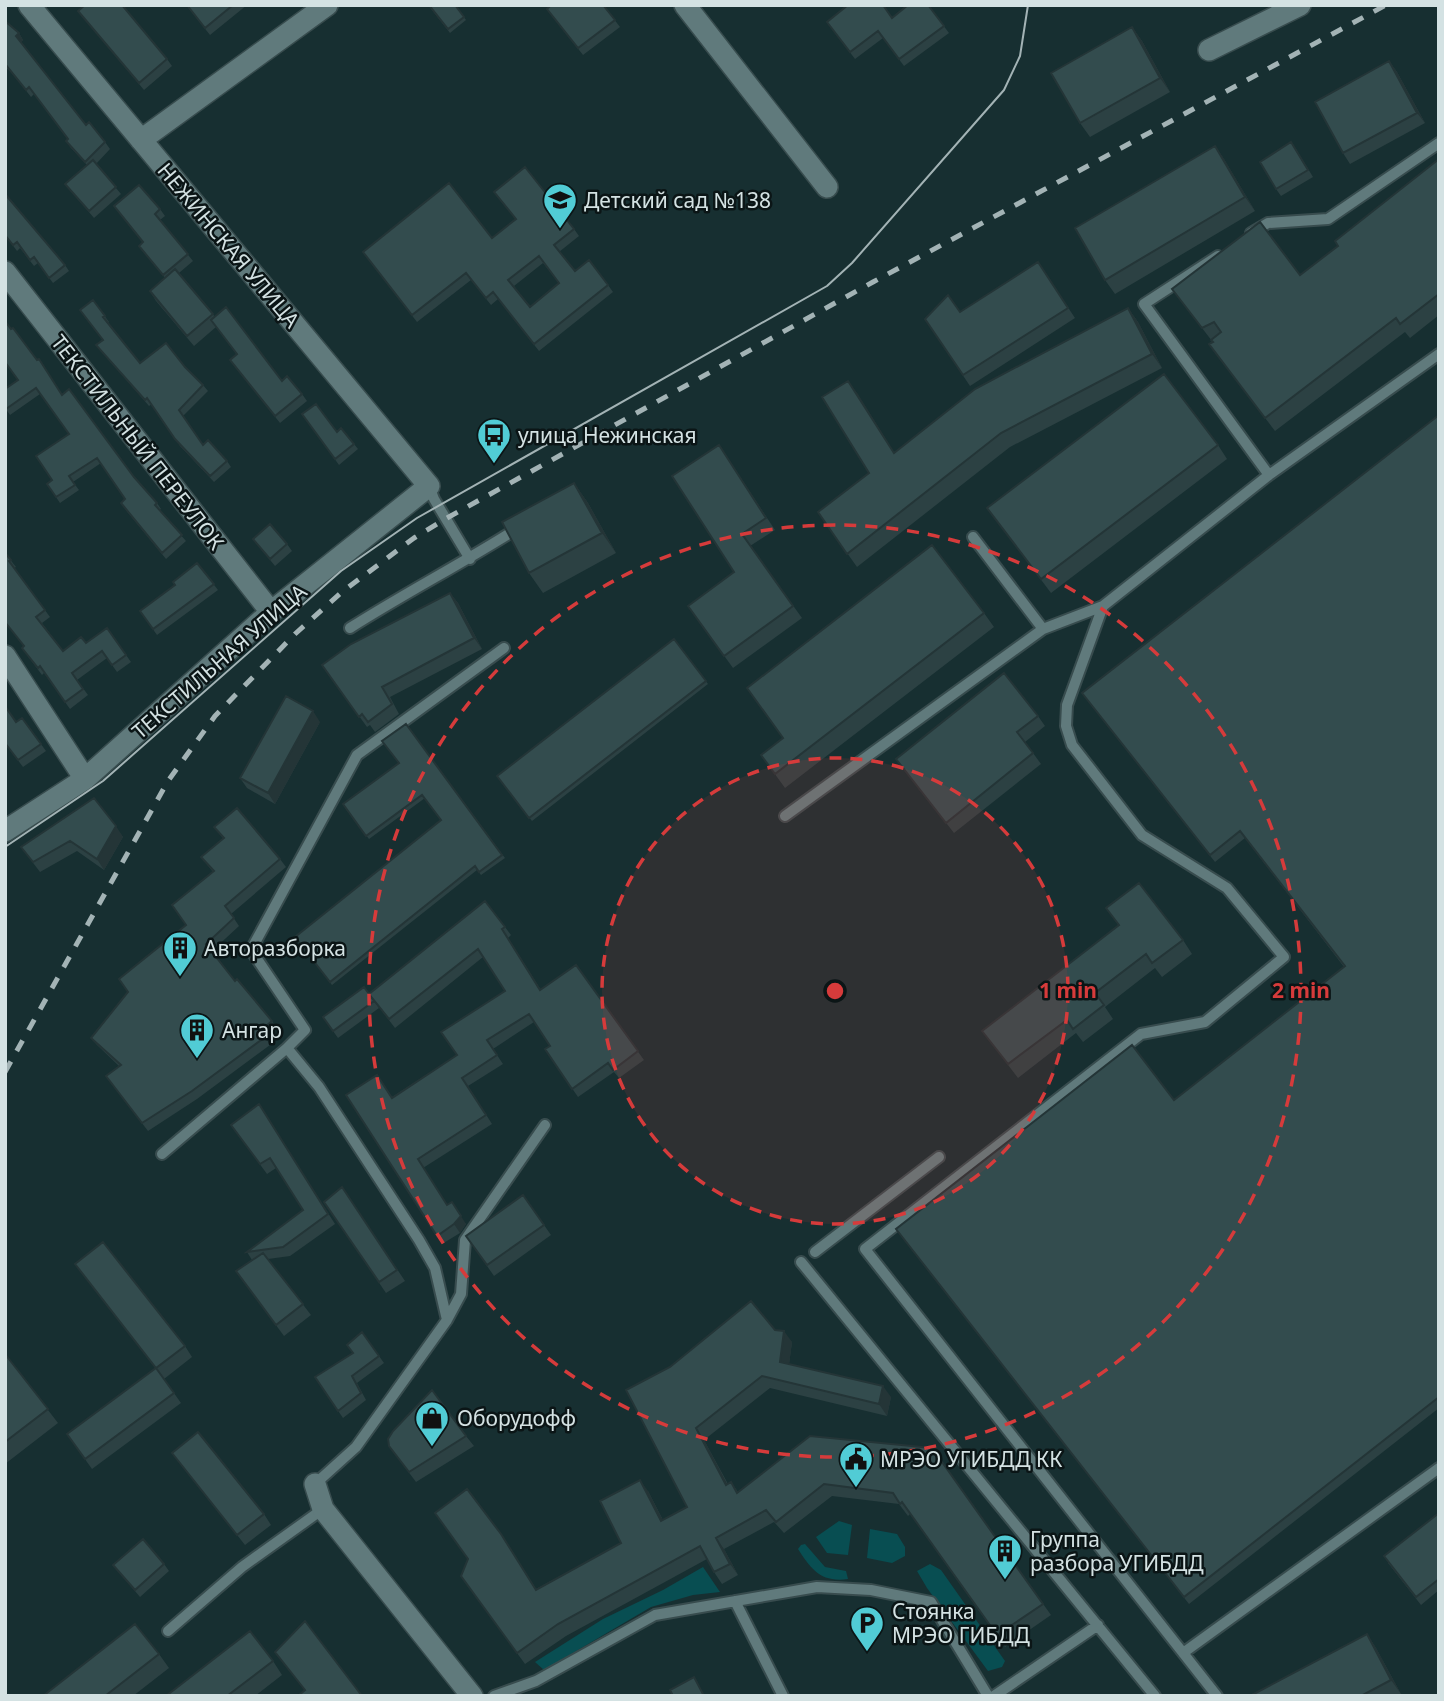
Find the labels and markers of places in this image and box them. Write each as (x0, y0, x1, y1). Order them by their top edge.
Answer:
school or university icon: Детский сад №138 (541, 181, 579, 230)
place label: Детский сад №138 (584, 186, 771, 214)
bus stop icon: улица Нежинская (475, 416, 513, 465)
place label: улица Нежинская (518, 421, 697, 449)
building icon: Авторазборка (161, 929, 199, 978)
place label: Авторазборка (204, 934, 346, 962)
centre of rings (823, 979, 847, 1003)
building icon: Ангар (178, 1011, 216, 1060)
place label: Ангар (222, 1016, 282, 1044)
shop icon: Оборудофф (413, 1399, 451, 1448)
place label: Оборудофф (457, 1404, 576, 1432)
public building icon: МРЭО УГИБДД КК (837, 1440, 875, 1489)
place label: МРЭО УГИБДД КК (880, 1445, 1062, 1473)
place label: Группа разбора УГИБДД (1030, 1525, 1204, 1577)
building icon: Группа разбора УГИБДД (986, 1532, 1024, 1581)
place label: Стоянка МРЭО ГИБДД (892, 1597, 1030, 1649)
parking icon: Стоянка МРЭО ГИБДД (848, 1604, 886, 1653)

